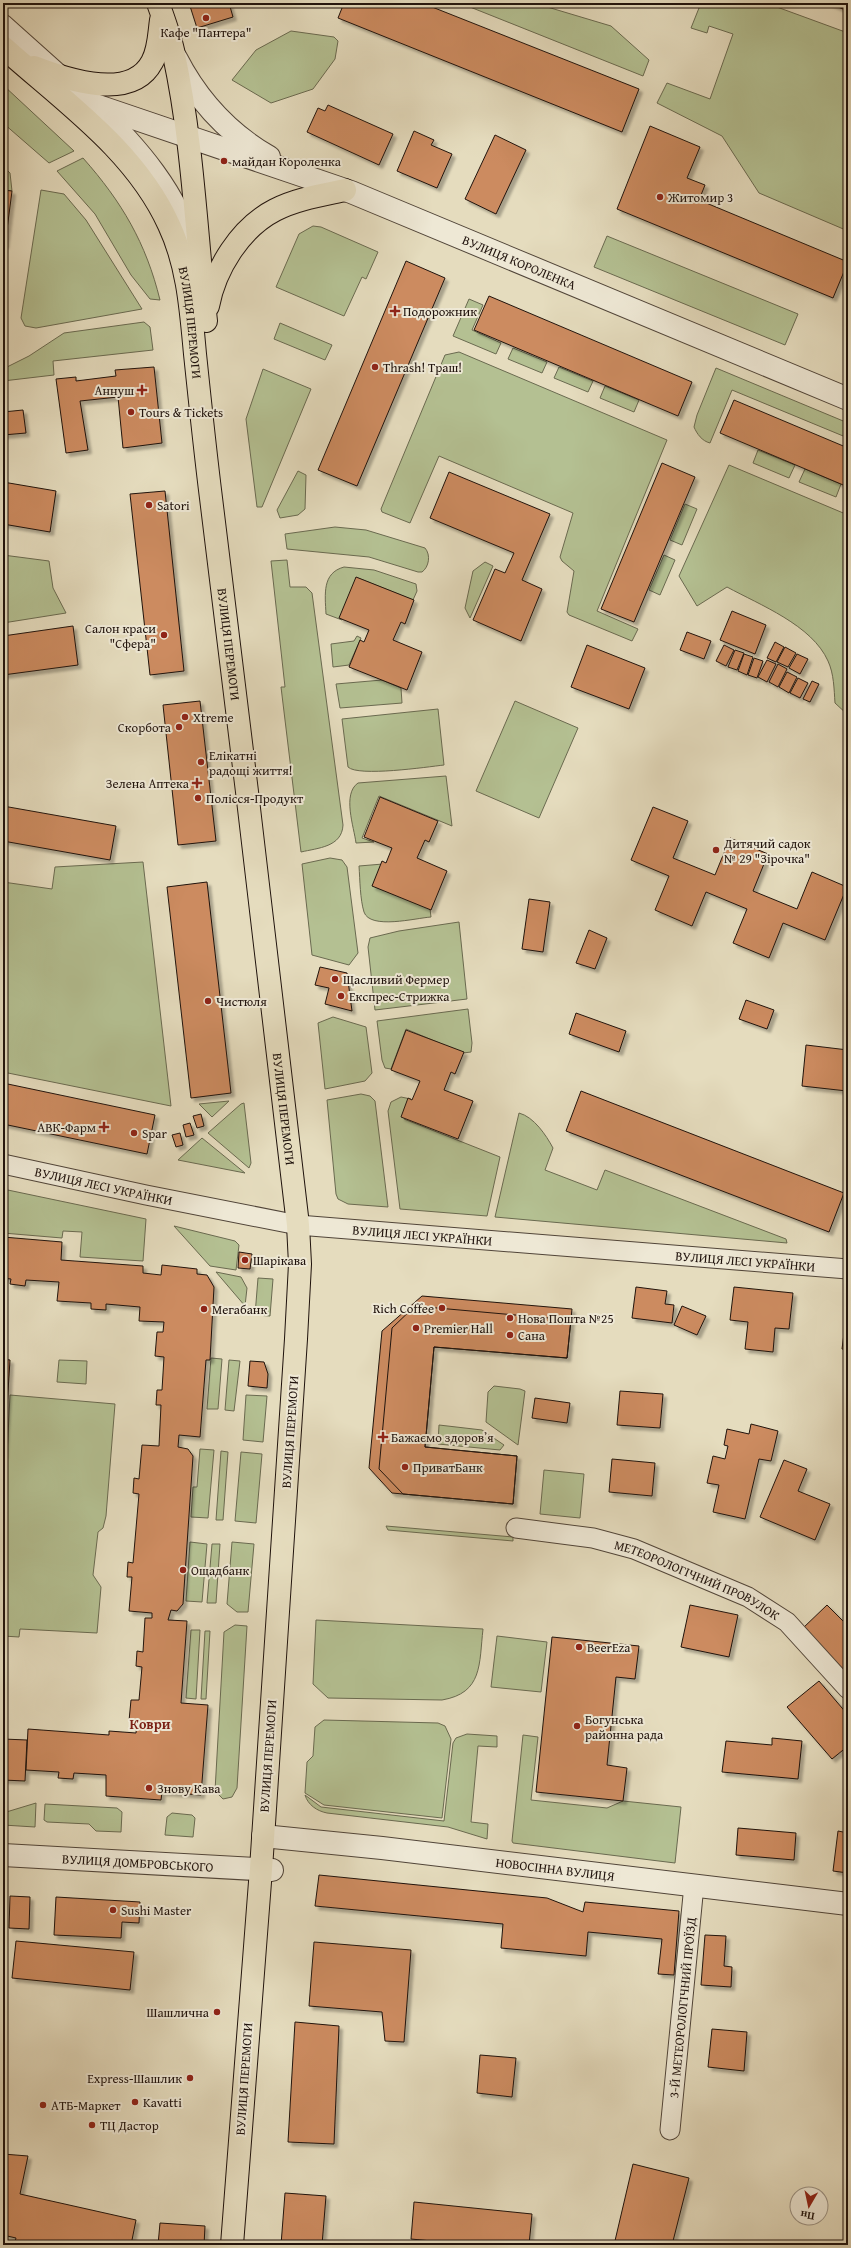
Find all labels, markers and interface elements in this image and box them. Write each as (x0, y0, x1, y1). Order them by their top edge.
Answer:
marker: Кафе "Пантера" (201, 13, 211, 23)
place label: Кафе "Пантера" (161, 23, 251, 42)
place label: майдан Короленка (232, 152, 342, 171)
marker: майдан Короленка (219, 156, 229, 166)
place label: Житомир 3 (667, 188, 733, 207)
marker: Житомир 3 (655, 192, 665, 202)
street label: ВУЛИЦЯ КОРОЛЕНКА (460, 230, 579, 294)
street label: ВУЛИЦЯ ПЕРЕМОГИ (174, 265, 207, 380)
place label: Подорожник (403, 302, 477, 321)
marker: Подорожник (390, 306, 400, 316)
place label: Thrash! Траш! (383, 358, 462, 377)
marker: Thrash! Траш! (370, 362, 380, 372)
place label: Аннуш (95, 381, 134, 400)
marker: Аннуш (137, 385, 147, 395)
place label: Tours & Tickets (139, 403, 223, 422)
marker: Tours & Tickets (126, 407, 136, 417)
place label: Satori (157, 496, 190, 515)
marker: Satori (144, 500, 154, 510)
street label: ВУЛИЦЯ ПЕРЕМОГИ (213, 587, 246, 702)
place label: Салон краси "Сфера" (85, 619, 156, 653)
marker: Салон краси "Сфера" (159, 630, 169, 640)
place label: Xtreme (193, 708, 234, 727)
marker: Xtreme (180, 712, 190, 722)
place label: Скорбота (118, 718, 172, 737)
marker: Скорбота (174, 722, 184, 732)
place label: Елікатні радощі життя! (209, 746, 293, 780)
marker: Елікатні радощі життя! (196, 757, 206, 767)
place label: Зелена Аптека (106, 774, 190, 793)
marker: Зелена Аптека (192, 778, 202, 788)
place label: Полісся-Продукт (206, 789, 304, 808)
marker: Полісся-Продукт (193, 793, 203, 803)
place label: Дитячий садок № 29 "Зірочка" (723, 834, 811, 868)
marker: Дитячий садок № 29 "Зірочка" (711, 845, 721, 855)
place label: Щасливий Фермер (343, 970, 449, 989)
marker: Щасливий Фермер (330, 974, 340, 984)
place label: Експрес-Стрижка (349, 987, 450, 1006)
marker: Експрес-Стрижка (336, 991, 346, 1001)
place label: Чистюля (216, 992, 267, 1011)
marker: Чистюля (203, 996, 213, 1006)
street label: ВУЛИЦЯ ПЕРЕМОГИ (268, 1052, 300, 1167)
place label: АВК-Фарм (37, 1118, 96, 1137)
marker: АВК-Фарм (99, 1122, 109, 1132)
place label: Spar (142, 1124, 168, 1143)
marker: Spar (129, 1128, 139, 1138)
street label: ВУЛИЦЯ ЛЕСІ УКРАЇНКИ (33, 1162, 174, 1210)
street label: ВУЛИЦЯ ЛЕСІ УКРАЇНКИ (352, 1220, 493, 1250)
street label: ВУЛИЦЯ ЛЕСІ УКРАЇНКИ (675, 1246, 816, 1276)
place label: Шарікава (253, 1251, 307, 1270)
marker: Шарікава (240, 1255, 250, 1265)
place label: Rich Coffee (373, 1299, 434, 1318)
place label: Мегабанк (212, 1300, 267, 1319)
marker: Rich Coffee (437, 1303, 447, 1313)
marker: Мегабанк (199, 1304, 209, 1314)
place label: Нова Пошта №25 (518, 1309, 614, 1328)
marker: Нова Пошта №25 (505, 1313, 515, 1323)
place label: Premier Hall (424, 1319, 493, 1338)
marker: Premier Hall (411, 1323, 421, 1333)
place label: Сана (518, 1326, 546, 1345)
marker: Сана (505, 1330, 515, 1340)
street label: ВУЛИЦЯ ПЕРЕМОГИ (277, 1375, 303, 1489)
place label: Бажаємо здоровʼя (391, 1428, 494, 1447)
marker: Бажаємо здоровʼя (378, 1432, 388, 1442)
place label: ПриватБанк (413, 1458, 483, 1477)
marker: ПриватБанк (400, 1462, 410, 1472)
street label: МЕТЕОРОЛОГІЧНИЙ ПРОВУЛОК (612, 1535, 783, 1624)
place label: Ощадбанк (191, 1561, 250, 1580)
marker: Ощадбанк (178, 1565, 188, 1575)
place label: BeerЕza (587, 1638, 631, 1657)
marker: BeerЕza (574, 1642, 584, 1652)
street label: ВУЛИЦЯ ПЕРЕМОГИ (255, 1699, 281, 1813)
place label: Богунська районна рада (585, 1710, 664, 1744)
district label: Коври (130, 1714, 171, 1734)
marker: Богунська районна рада (572, 1721, 582, 1731)
place label: Знову Кава (157, 1779, 221, 1798)
marker: Знову Кава (144, 1783, 154, 1793)
street label: ВУЛИЦЯ ДОМБРОВСЬКОГО (62, 1849, 214, 1876)
street label: НОВОСІННА ВУЛИЦЯ (495, 1852, 616, 1885)
place label: Sushi Master (121, 1901, 192, 1920)
marker: Sushi Master (108, 1905, 118, 1915)
street label: 3-Й МЕТЕОРОЛОГІЧНИЙ ПРОЇЗД (664, 1916, 700, 2099)
place label: Шашлична (147, 2003, 210, 2022)
marker: Шашлична (212, 2007, 222, 2017)
street label: ВУЛИЦЯ ПЕРЕМОГИ (231, 2022, 257, 2136)
place label: Express-Шашлик (87, 2069, 182, 2088)
marker: Express-Шашлик (185, 2073, 195, 2083)
place label: Kavatti (143, 2093, 182, 2112)
place label: АТБ-Маркет (51, 2096, 121, 2115)
marker: Kavatti (130, 2097, 140, 2107)
marker: АТБ-Маркет (38, 2100, 48, 2110)
place label: ТЦ Дастор (100, 2116, 159, 2135)
marker: ТЦ Дастор (87, 2120, 97, 2130)
north arrow (789, 2186, 829, 2226)
text: Пн (799, 2207, 816, 2225)

